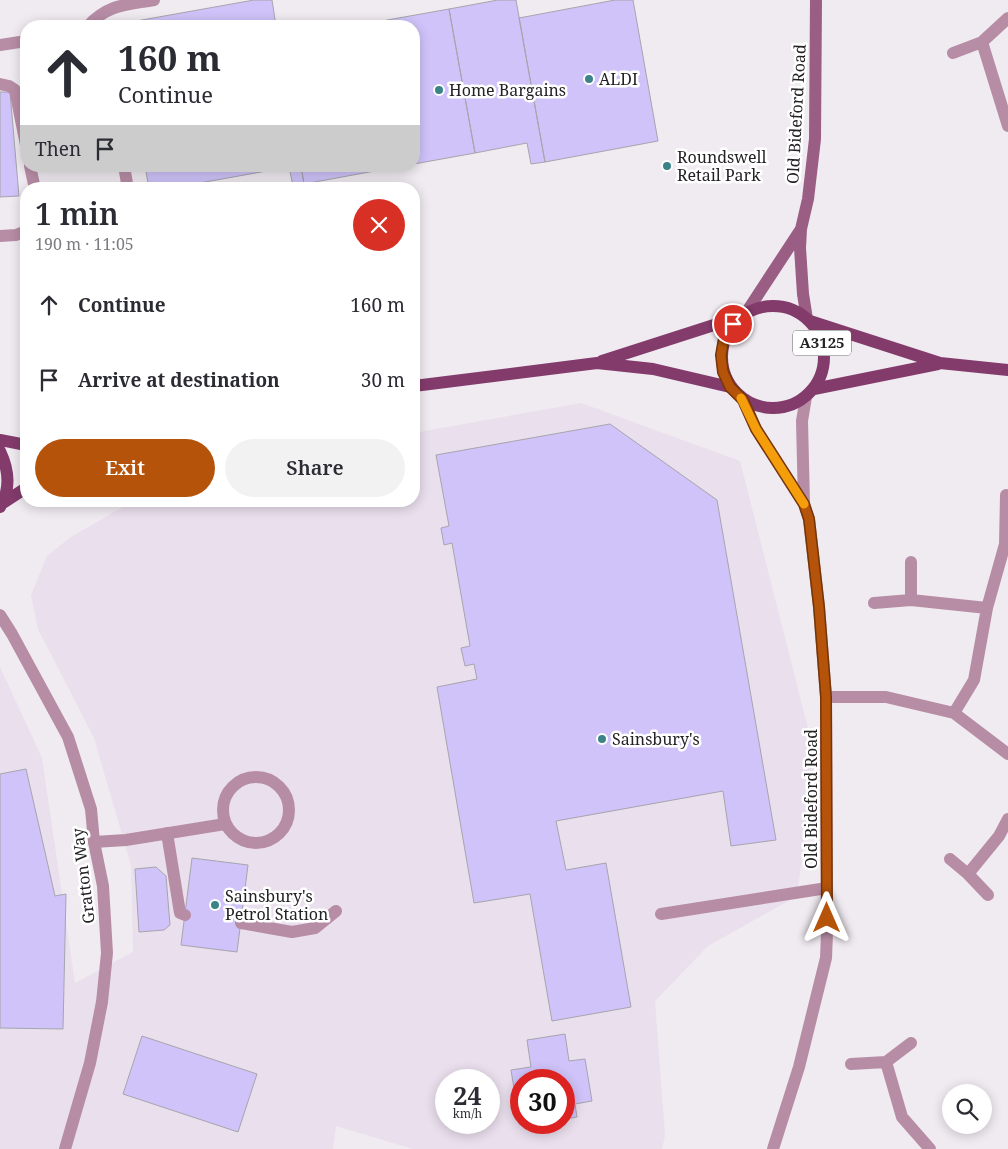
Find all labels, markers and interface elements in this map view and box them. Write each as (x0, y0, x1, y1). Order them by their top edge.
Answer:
text: 160 m (118, 34, 221, 81)
icon: ahead (35, 40, 100, 105)
street label: Old Bideford Road (781, 43, 811, 184)
place label: ALDI (599, 68, 638, 90)
marker: ALDI (583, 73, 595, 85)
text: Continue (118, 79, 213, 109)
place label: Home Bargains (449, 79, 566, 101)
marker: Home Bargains (433, 84, 445, 96)
icon: arrive (91, 135, 119, 163)
text: Then (35, 136, 81, 162)
place label: Roundswell Retail Park (677, 146, 767, 186)
marker: Roundswell Retail Park (661, 160, 673, 172)
text: 1 min (35, 193, 119, 234)
button: close (353, 199, 405, 251)
text: 190 m · 11:05 (35, 233, 134, 255)
icon: ahead (35, 291, 63, 319)
text: Continue (78, 292, 166, 318)
text: 160 m (350, 292, 405, 318)
pin (712, 303, 754, 345)
icon: arrive (719, 310, 747, 338)
road number: A3125 (793, 330, 851, 356)
icon: arrive (35, 366, 63, 394)
text: Arrive at destination (78, 367, 280, 393)
text: 30 m (361, 367, 405, 393)
button: Exit (35, 439, 215, 497)
button: Share (225, 439, 405, 497)
place label: Sainsbury's (612, 728, 700, 750)
street label: Old Bideford Road (800, 729, 822, 869)
marker: Sainsbury's (596, 733, 608, 745)
street label: Gratton Way (66, 826, 100, 925)
place label: Sainsbury's Petrol Station (225, 885, 328, 925)
position arrow (800, 891, 852, 943)
marker: Sainsbury's Petrol Station (209, 899, 221, 911)
speed limit sign: 30 (510, 1069, 575, 1134)
text: 24 (453, 1078, 482, 1112)
map controls (942, 1084, 992, 1134)
button: search (942, 1084, 992, 1134)
text: km/h (453, 1105, 482, 1122)

